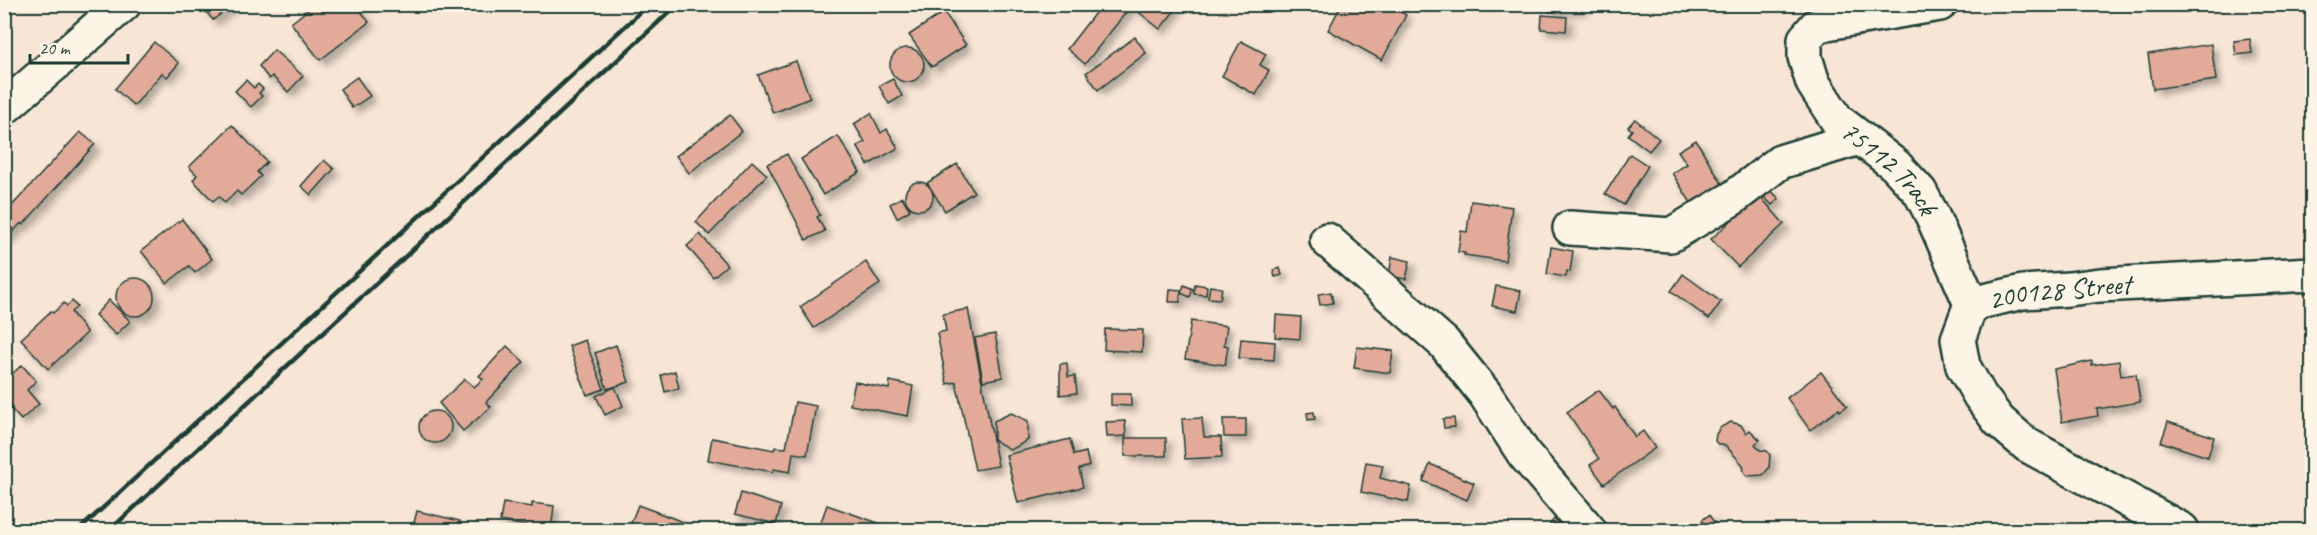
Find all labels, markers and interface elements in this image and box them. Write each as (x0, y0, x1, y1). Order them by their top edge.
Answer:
scale bar (30, 27, 128, 65)
text: 20 m (39, 37, 72, 59)
street label: 75112 Track (1834, 113, 1947, 222)
street label: 200128 Street (1985, 266, 2135, 317)

